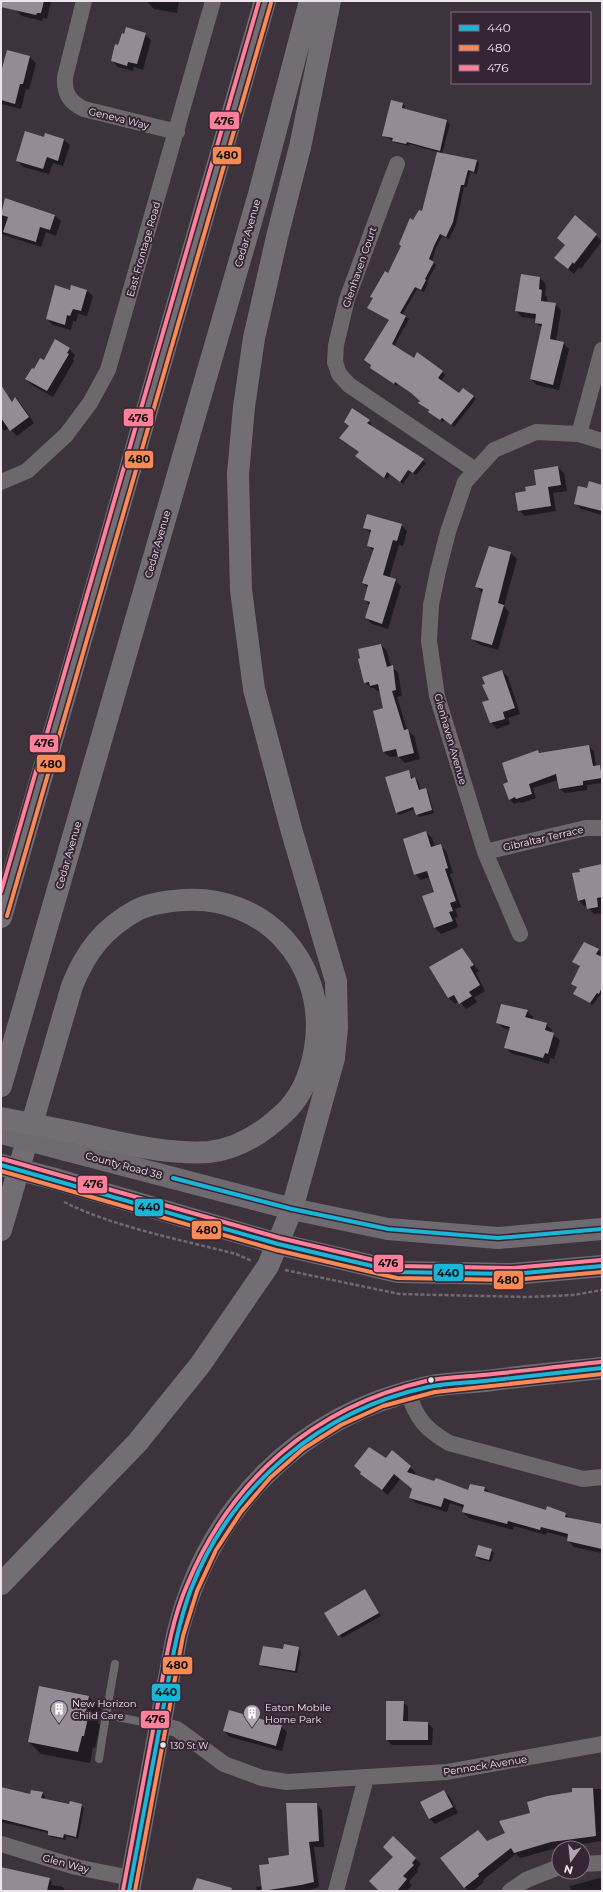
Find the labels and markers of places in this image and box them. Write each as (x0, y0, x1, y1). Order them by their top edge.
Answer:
unlabelled marker (426, 1375, 436, 1385)
place label: New Horizon Child Care (72, 1697, 137, 1722)
building icon: New Horizon Child Care (49, 1699, 69, 1724)
place label: Eaton Mobile Home Park (265, 1701, 331, 1726)
building icon: Eaton Mobile Home Park (242, 1703, 262, 1728)
marker: 130 St W (158, 1740, 168, 1750)
place label: 130 St W (170, 1740, 208, 1751)

